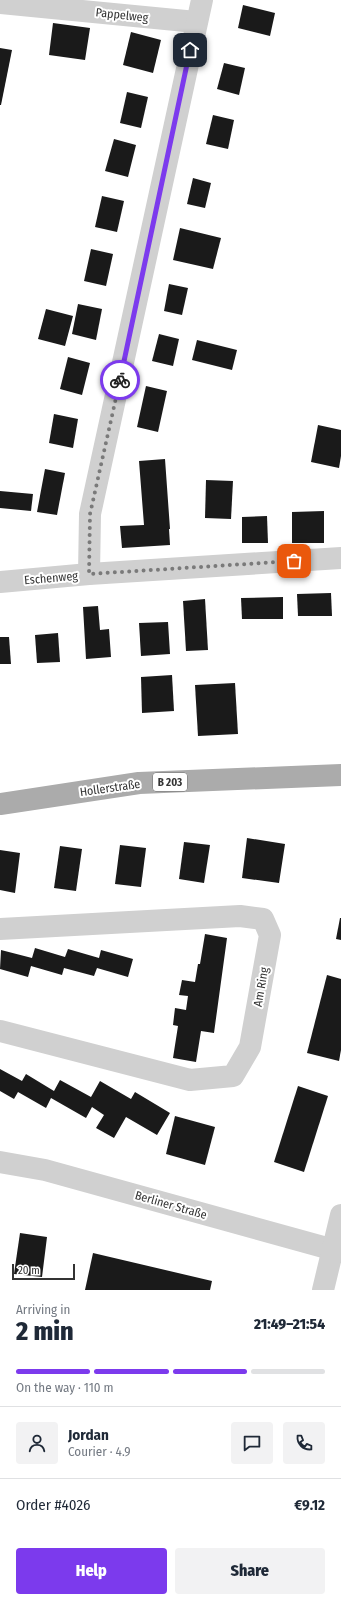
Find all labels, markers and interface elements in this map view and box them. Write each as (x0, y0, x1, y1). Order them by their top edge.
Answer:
street label: Pappelweg (95, 5, 149, 25)
pin (173, 33, 207, 67)
icon: home (179, 39, 201, 61)
courier (100, 360, 140, 400)
icon: bike (109, 369, 131, 391)
pin (277, 544, 311, 578)
icon: bag (283, 550, 305, 572)
street label: Eschenweg (24, 569, 79, 587)
road number: B 203 (153, 773, 187, 791)
street label: Hollerstraße (79, 777, 141, 799)
street label: Am Ring (251, 966, 271, 1008)
street label: Berliner Straße (133, 1188, 209, 1222)
scale bar (12, 1262, 75, 1281)
text: 20 m (18, 1264, 40, 1277)
text: Arriving in (16, 1302, 70, 1317)
text: 21:49–21:54 (254, 1315, 325, 1333)
text: 2 min (16, 1316, 74, 1347)
text: On the way · 110 m (16, 1380, 114, 1395)
button: person (16, 1422, 58, 1464)
button: chat (231, 1422, 273, 1464)
button: phone (283, 1422, 325, 1464)
text: Jordan (68, 1426, 109, 1444)
text: Courier · 4.9 (68, 1444, 131, 1459)
text: Order #4026 (16, 1496, 91, 1514)
text: €9.12 (294, 1496, 325, 1514)
button: Help (16, 1548, 167, 1594)
button: Share (175, 1548, 325, 1594)

